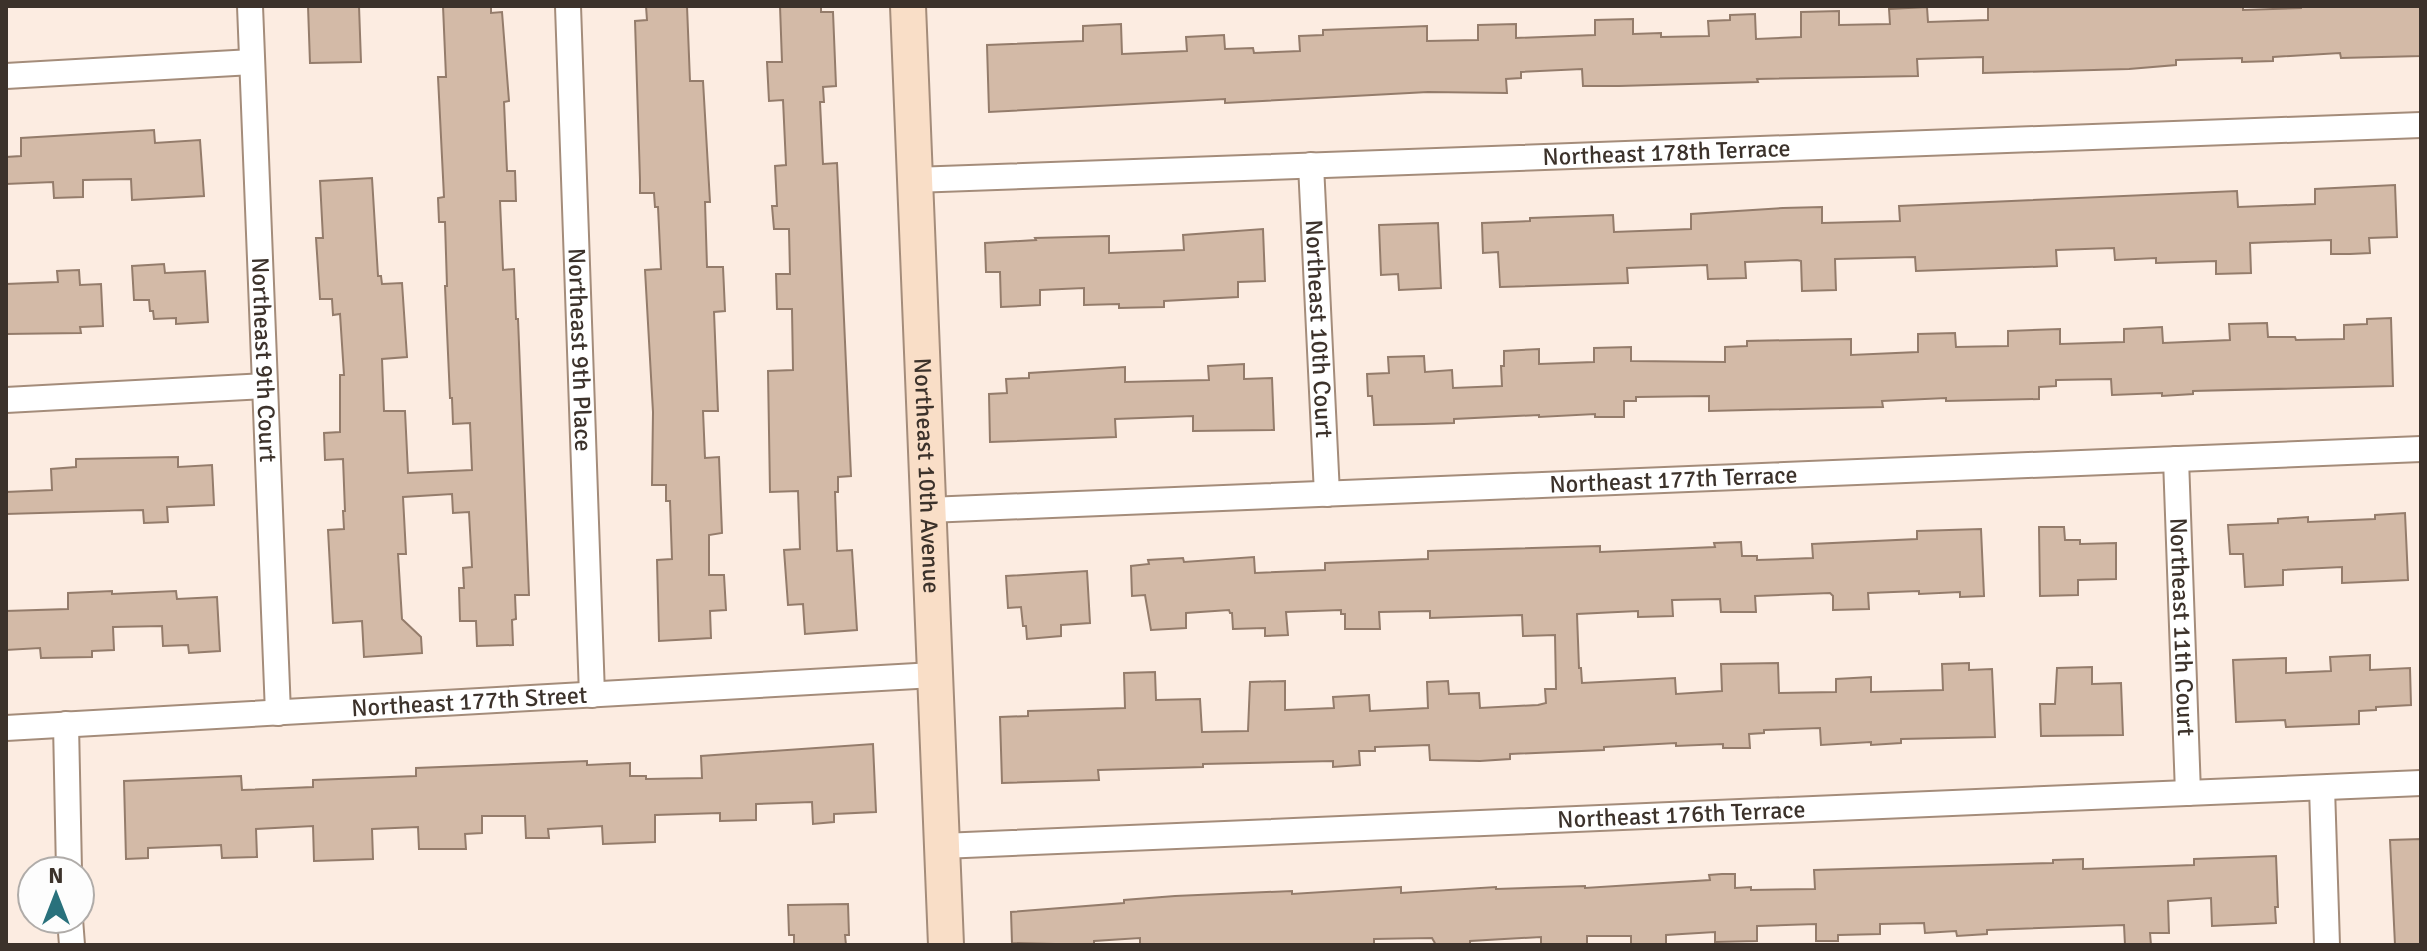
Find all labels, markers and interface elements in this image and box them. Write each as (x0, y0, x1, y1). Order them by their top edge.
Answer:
street label: Northeast 178th Terrace (1542, 133, 1791, 172)
street label: Northeast 10th Court (1299, 219, 1339, 439)
street label: Northeast 9th Place (561, 247, 599, 452)
street label: Northeast 9th Court (245, 256, 283, 463)
street label: Northeast 10th Avenue (907, 357, 947, 594)
street label: Northeast 177th Terrace (1549, 459, 1798, 500)
street label: Northeast 11th Court (2163, 517, 2201, 737)
street label: Northeast 177th Street (350, 680, 588, 723)
street label: Northeast 176th Terrace (1557, 794, 1806, 835)
north arrow (16, 855, 96, 935)
text: N (48, 862, 64, 889)

